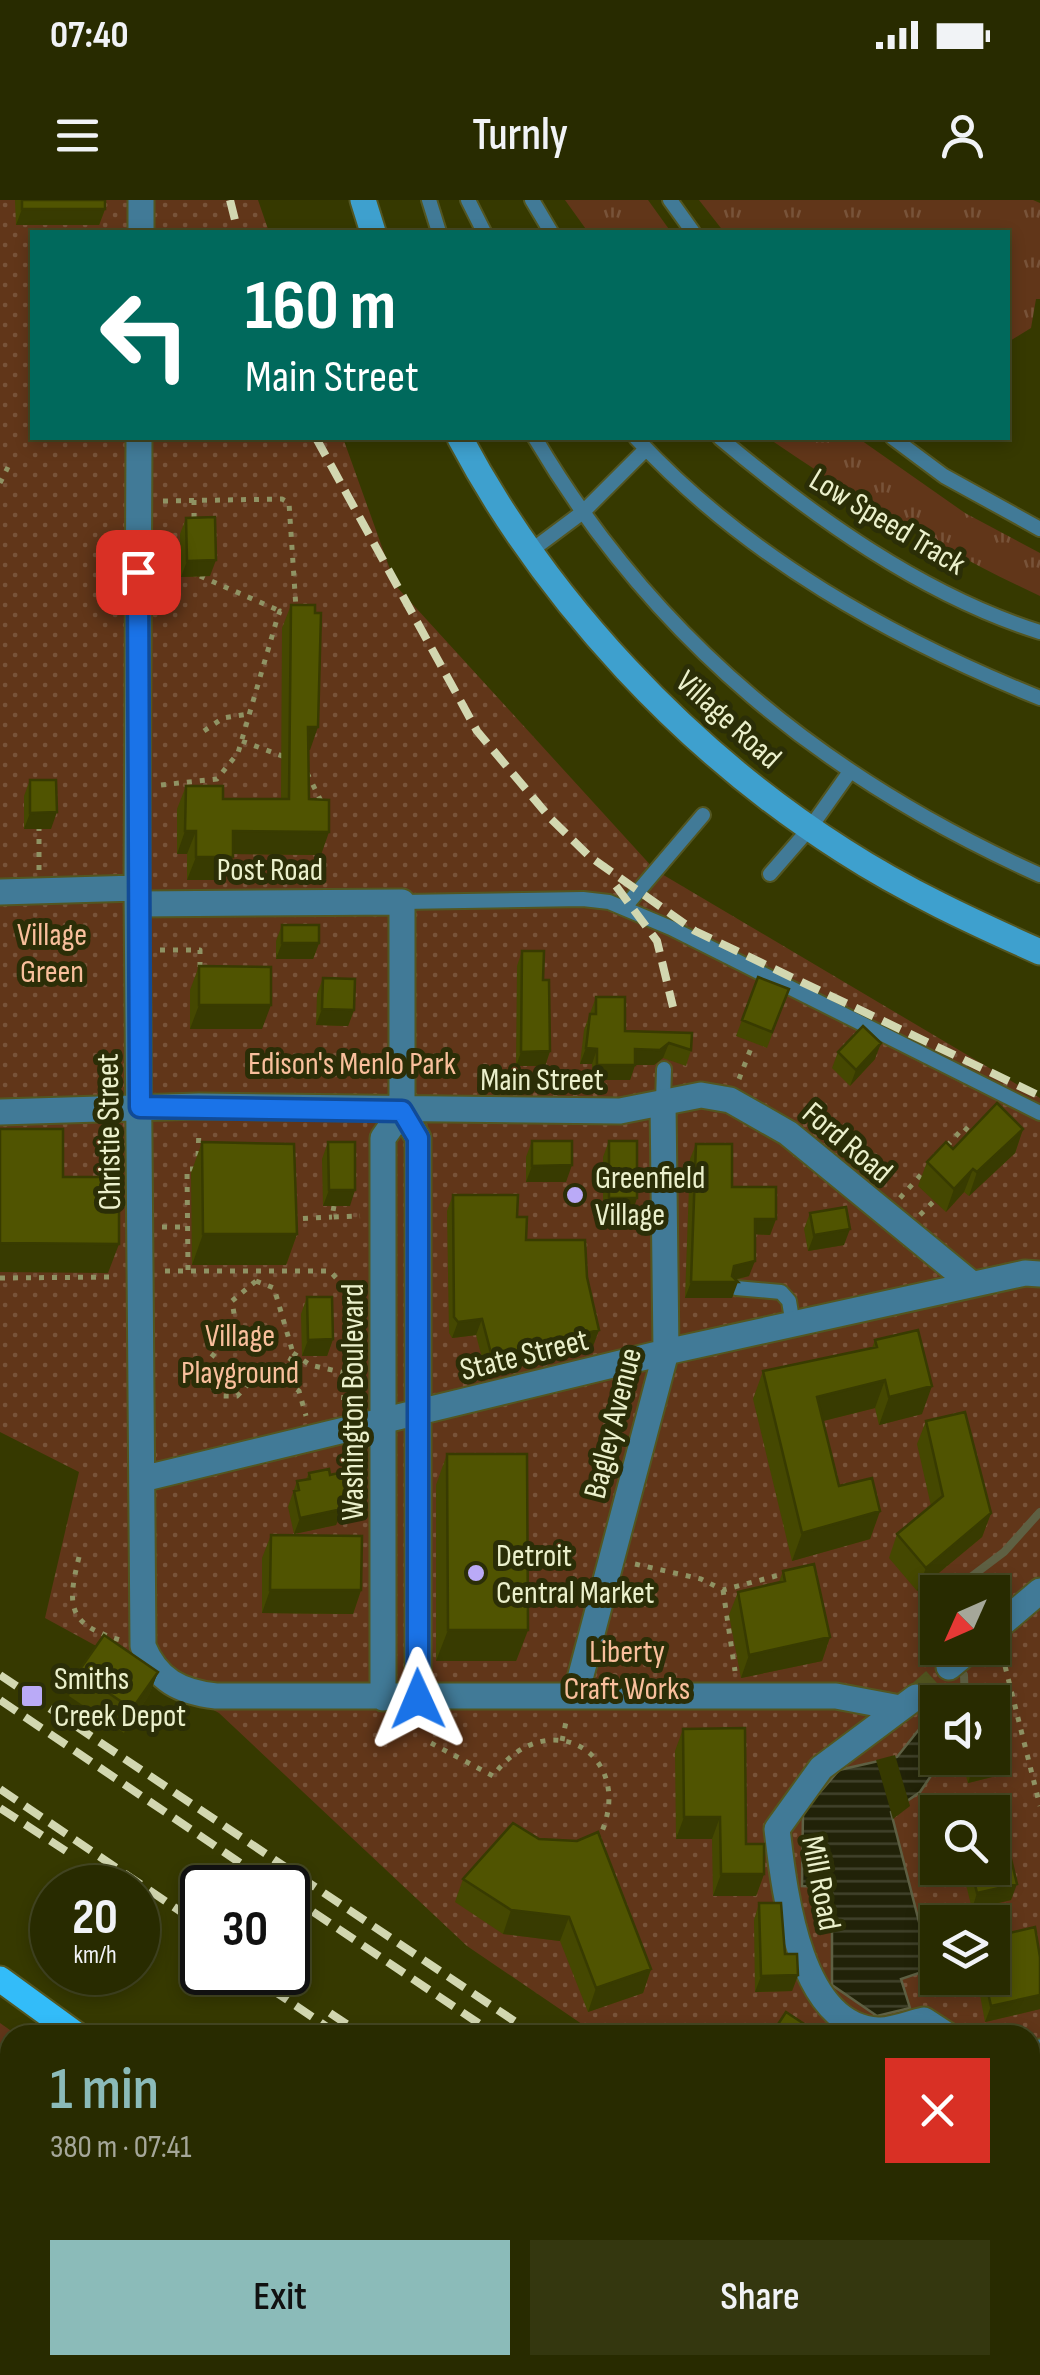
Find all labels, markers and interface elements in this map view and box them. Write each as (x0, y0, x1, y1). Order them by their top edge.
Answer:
text: 07:40 (50, 13, 129, 58)
icon: menu (50, 108, 105, 163)
text: Turnly (472, 108, 568, 163)
icon: person (935, 108, 990, 163)
text: 160 m (245, 265, 396, 349)
icon: left (80, 270, 210, 400)
text: Main Street (245, 350, 419, 405)
street label: Low Speed Track (802, 460, 972, 584)
pin (96, 530, 181, 615)
icon: arrive (111, 545, 166, 600)
street label: Village Road (667, 663, 789, 778)
street label: Post Road (217, 851, 323, 890)
park label: Village Green (17, 916, 87, 992)
park label: Edison's Menlo Park (248, 1045, 456, 1084)
street label: Christie Street (89, 1053, 130, 1211)
street label: Main Street (480, 1061, 604, 1100)
street label: Ford Road (794, 1094, 900, 1192)
place label: Greenfield Village (595, 1159, 705, 1235)
marker: Greenfield Village (564, 1184, 586, 1206)
street label: Washington Boulevard (334, 1283, 373, 1521)
park label: Village Playground (181, 1317, 299, 1393)
street label: State Street (456, 1321, 592, 1390)
street label: Bagley Avenue (576, 1344, 651, 1503)
place label: Detroit Central Market (496, 1537, 655, 1613)
marker: Detroit Central Market (465, 1562, 487, 1584)
north arrow (920, 1575, 1010, 1665)
map controls (920, 1575, 1010, 1995)
park label: Liberty Craft Works (564, 1633, 690, 1709)
position arrow (366, 1647, 470, 1751)
place label: Smiths Creek Depot (54, 1660, 186, 1736)
marker: Smiths Creek Depot (19, 1683, 45, 1709)
button: sound (920, 1685, 1010, 1775)
button: search (920, 1795, 1010, 1885)
street label: Mill Road (792, 1833, 849, 1934)
speed limit sign: 30 (180, 1865, 310, 1995)
text: 20 (72, 1888, 118, 1948)
button: layers (920, 1905, 1010, 1995)
text: km/h (73, 1940, 117, 1971)
text: 1 min (50, 2054, 159, 2126)
button: close (885, 2058, 990, 2163)
text: 380 m · 07:41 (50, 2128, 191, 2167)
button: Exit (50, 2240, 510, 2355)
button: Share (530, 2240, 990, 2355)

